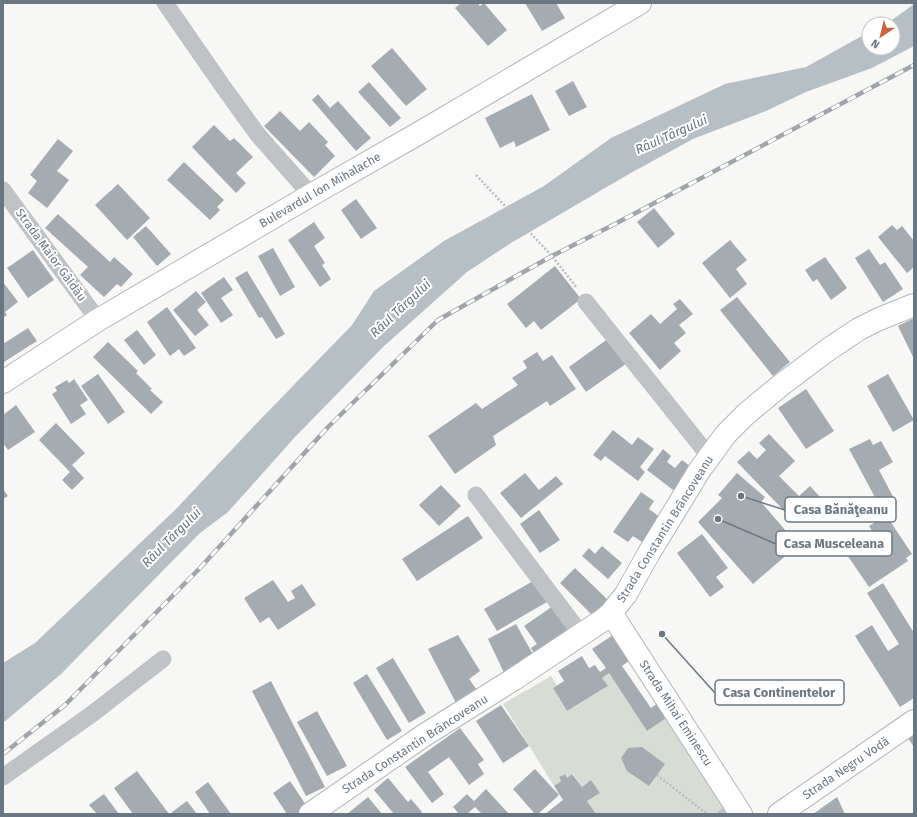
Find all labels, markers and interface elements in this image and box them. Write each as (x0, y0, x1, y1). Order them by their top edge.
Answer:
north arrow (861, 16, 901, 56)
text: N (869, 36, 882, 51)
water label: Râul Târgului (633, 112, 710, 157)
street label: Bulevardul Ion Mihalache (257, 149, 383, 231)
street label: Strada Maior Gâldău (13, 206, 89, 304)
water label: Râul Târgului (367, 276, 434, 340)
street label: Strada Constantin Brâncoveanu (614, 453, 716, 605)
callout: Casa Bănăţeanu (785, 497, 896, 522)
text: Casa Bănăţeanu (794, 502, 888, 518)
water label: Râul Târgului (139, 504, 204, 570)
callout: Casa Musceleana (776, 531, 892, 556)
text: Casa Musceleana (784, 536, 884, 551)
street label: Strada Mihai Eminescu (637, 658, 715, 768)
callout: Casa Continentelor (715, 680, 844, 705)
text: Casa Continentelor (723, 685, 836, 700)
street label: Strada Constantin Brâncoveanu (340, 692, 490, 796)
street label: Strada Negru Vodă (800, 734, 892, 802)

